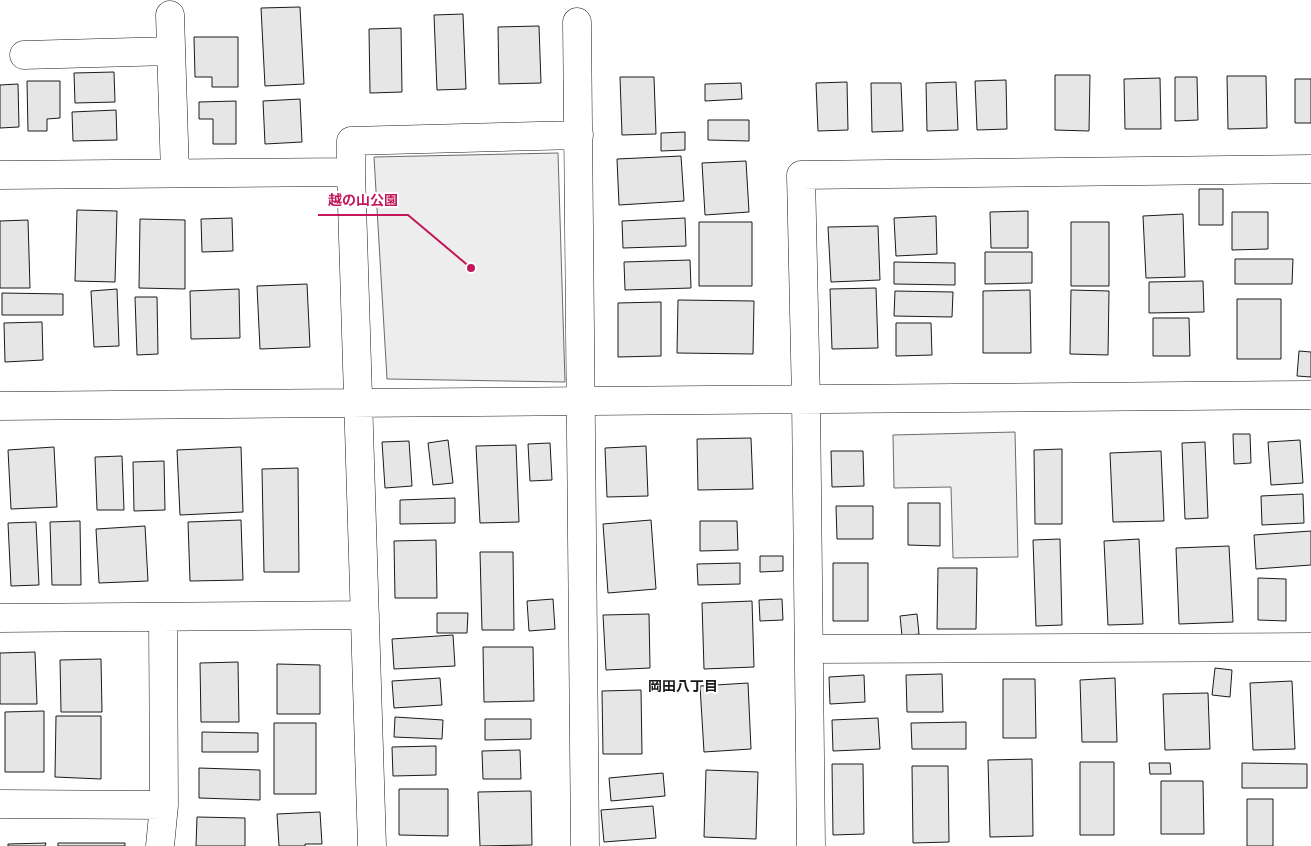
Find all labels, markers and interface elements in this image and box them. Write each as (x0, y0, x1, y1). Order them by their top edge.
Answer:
callout: 越の山公園 (318, 186, 408, 215)
text: 越の山公園 (328, 191, 398, 209)
district label: 岡田八丁目 (648, 677, 718, 695)

